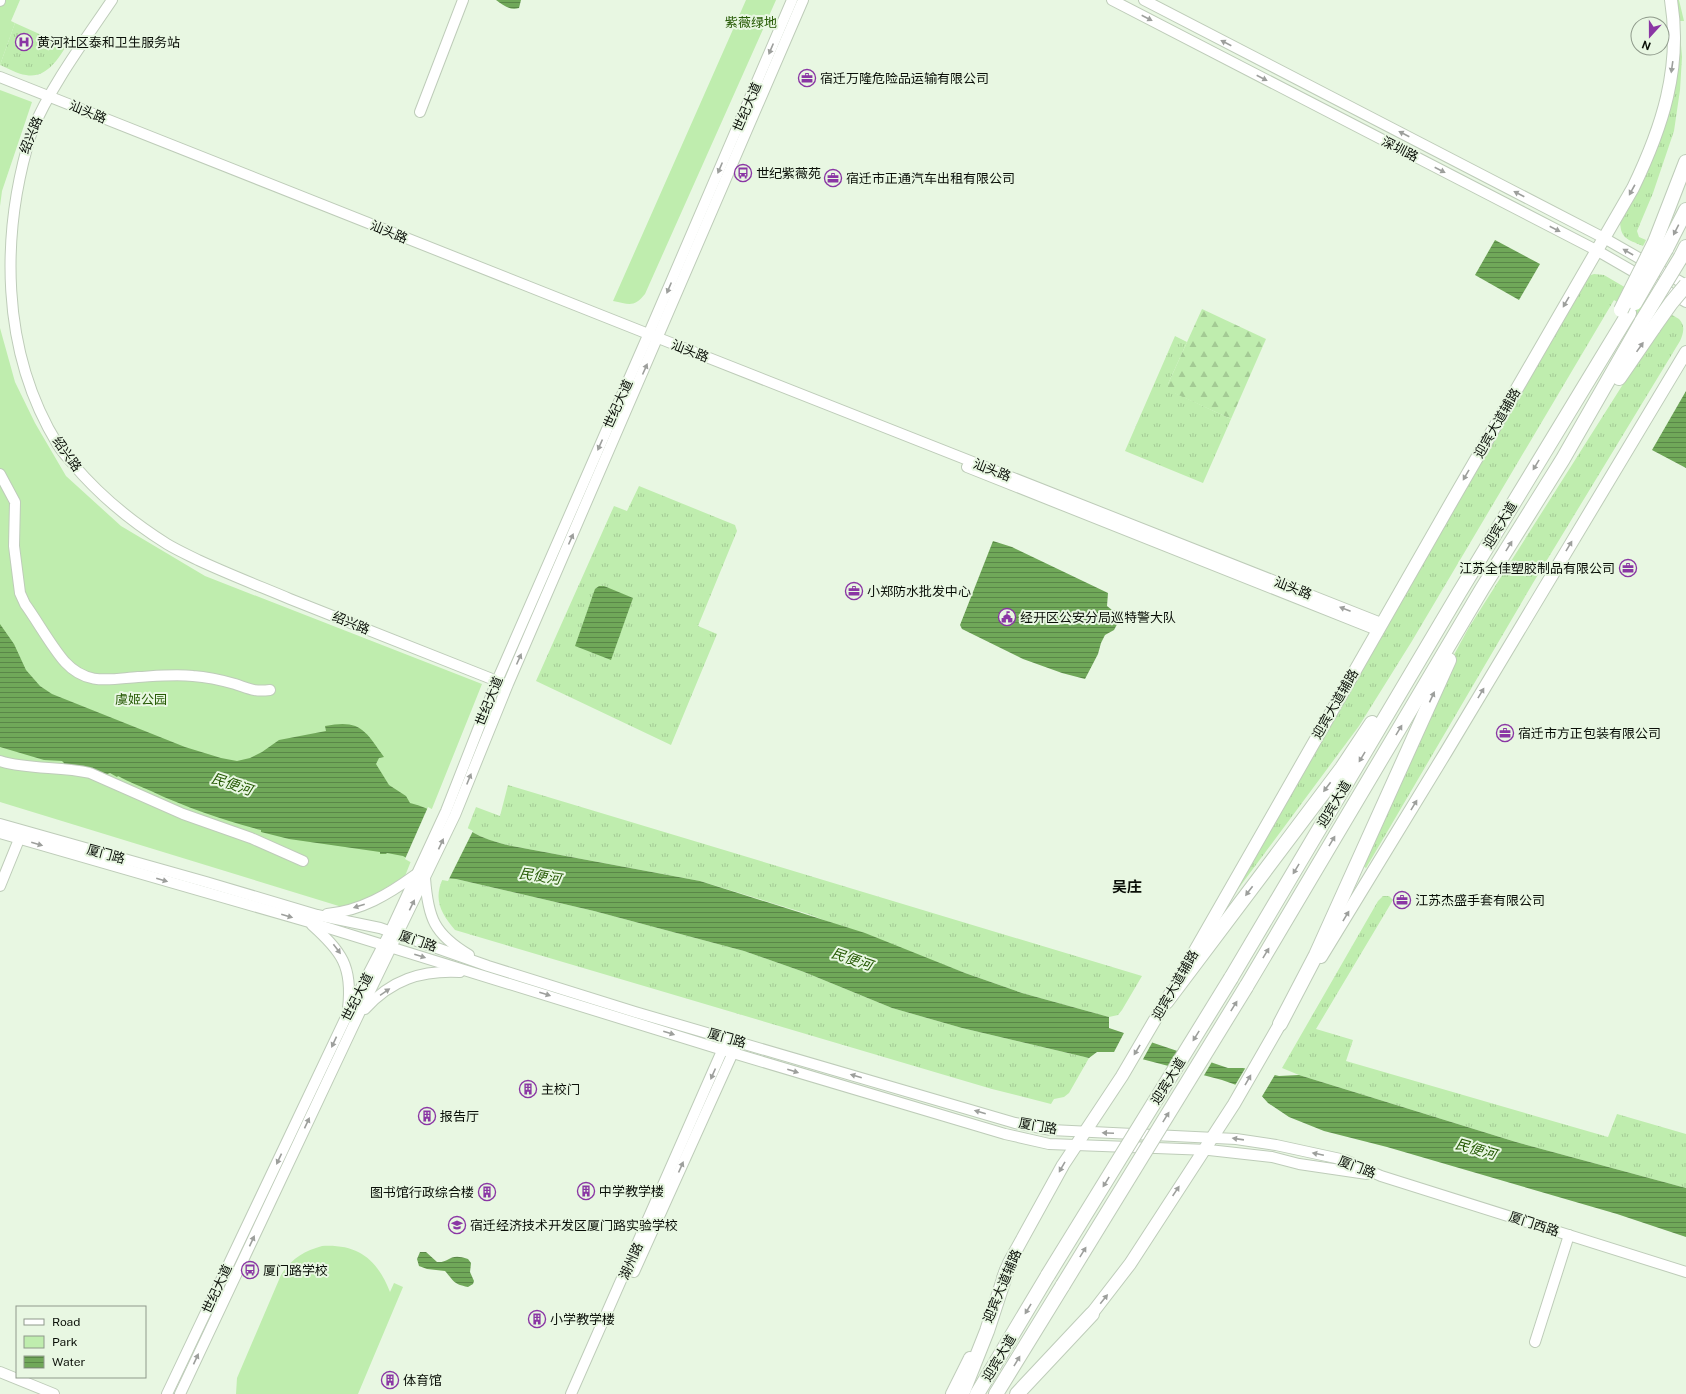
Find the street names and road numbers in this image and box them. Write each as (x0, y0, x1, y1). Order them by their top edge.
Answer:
street label: 世纪大道 (730, 80, 764, 134)
street label: 汕头路 (67, 98, 109, 126)
street label: 绍兴路 (17, 114, 45, 156)
street label: 深圳路 (1379, 133, 1421, 165)
street label: 汕头路 (368, 218, 410, 246)
street label: 汕头路 (669, 337, 711, 365)
street label: 世纪大道 (601, 377, 635, 431)
street label: 迎宾大道辅路 (1471, 385, 1523, 461)
street label: 绍兴路 (49, 434, 85, 474)
street label: 汕头路 (971, 456, 1013, 484)
street label: 迎宾大道 (1480, 499, 1520, 551)
street label: 汕头路 (1272, 574, 1314, 602)
street label: 绍兴路 (330, 609, 372, 637)
street label: 迎宾大道辅路 (1309, 666, 1361, 742)
street label: 世纪大道 (472, 674, 506, 728)
street label: 迎宾大道 (1314, 778, 1354, 830)
street label: 厦门路 (85, 842, 127, 866)
street label: 厦门路 (397, 928, 439, 954)
street label: 迎宾大道辅路 (1149, 947, 1201, 1023)
street label: 世纪大道 (339, 970, 375, 1024)
street label: 厦门路 (706, 1025, 748, 1051)
street label: 迎宾大道 (1148, 1055, 1188, 1107)
street label: 厦门路 (1017, 1115, 1059, 1137)
street label: 厦门路 (1336, 1153, 1378, 1181)
street label: 厦门西路 (1507, 1209, 1561, 1239)
street label: 湖州路 (616, 1240, 646, 1282)
street label: 迎宾大道辅路 (980, 1247, 1024, 1325)
street label: 世纪大道 (199, 1262, 235, 1316)
street label: 迎宾大道 (979, 1332, 1019, 1384)

